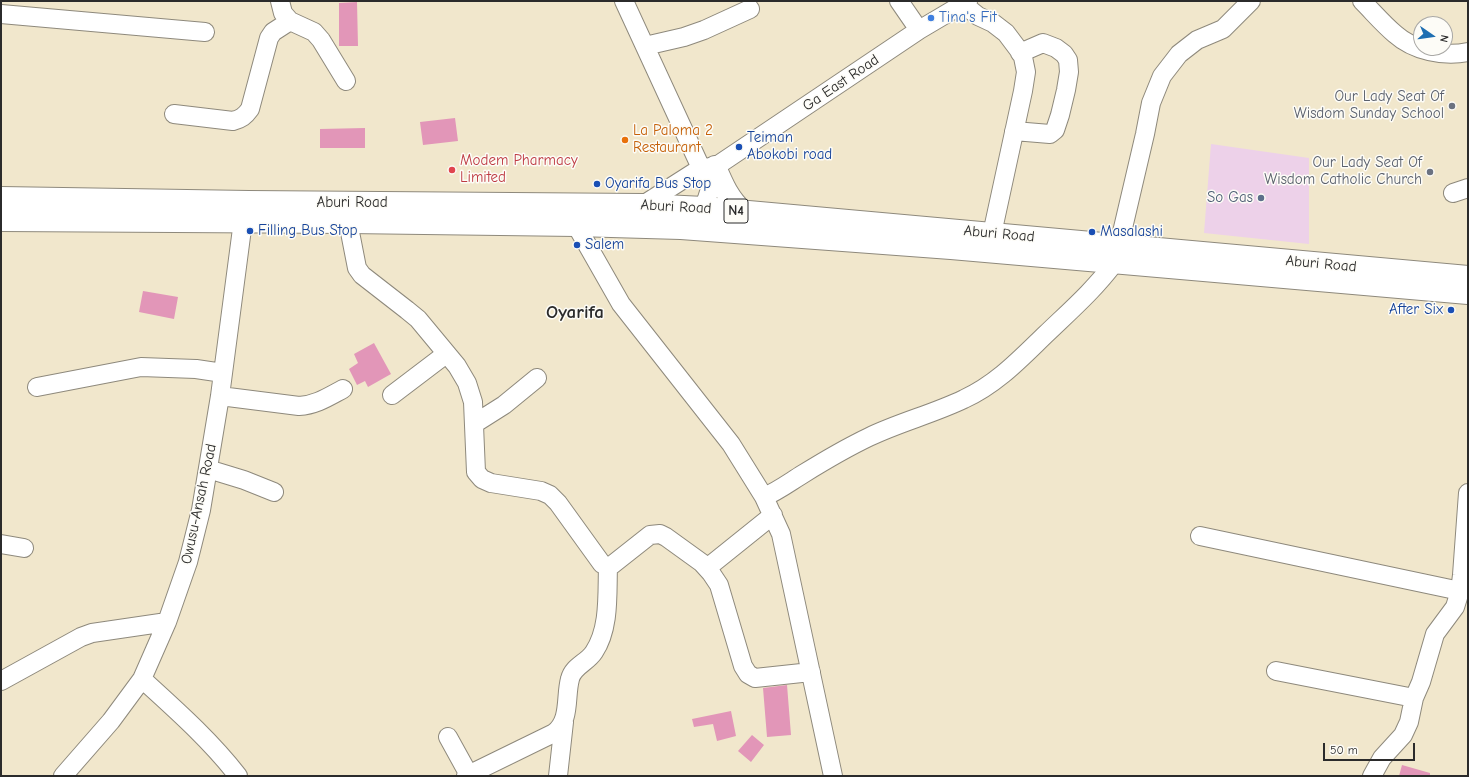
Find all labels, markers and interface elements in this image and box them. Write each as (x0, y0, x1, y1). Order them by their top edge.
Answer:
place label: Tina's Fit (939, 9, 997, 27)
marker: Tina's Fit (926, 13, 936, 23)
north arrow (1413, 16, 1453, 56)
text: N (1437, 34, 1451, 44)
street label: Ga East Road (799, 51, 883, 115)
place label: Our Lady Seat Of Wisdom Sunday School (1294, 88, 1444, 123)
marker: Our Lady Seat Of Wisdom Sunday School (1447, 101, 1457, 111)
place label: La Paloma 2 Restaurant (633, 122, 713, 157)
place label: Teiman Abokobi road (747, 129, 832, 164)
marker: La Paloma 2 Restaurant (620, 135, 630, 145)
marker: Teiman Abokobi road (734, 142, 744, 152)
place label: Modem Pharmacy Limited (460, 152, 578, 187)
place label: Our Lady Seat Of Wisdom Catholic Church (1264, 154, 1422, 189)
marker: Modem Pharmacy Limited (447, 165, 457, 175)
marker: Our Lady Seat Of Wisdom Catholic Church (1425, 167, 1435, 177)
place label: Oyarifa Bus Stop (605, 175, 711, 193)
marker: Oyarifa Bus Stop (592, 179, 602, 189)
place label: So Gas (1207, 189, 1253, 207)
marker: So Gas (1256, 193, 1266, 203)
street label: Aburi Road (316, 194, 388, 212)
street label: Aburi Road (640, 196, 712, 218)
road number: N4 (724, 199, 748, 223)
place label: Filling Bus Stop (258, 222, 358, 240)
street label: Aburi Road (963, 222, 1035, 246)
place label: Masalashi (1100, 223, 1163, 241)
marker: Filling Bus Stop (245, 226, 255, 236)
marker: Masalashi (1087, 227, 1097, 237)
place label: Salem (585, 236, 624, 254)
marker: Salem (572, 240, 582, 250)
street label: Aburi Road (1285, 252, 1357, 276)
place label: After Six (1389, 301, 1443, 319)
district label: Oyarifa (546, 302, 604, 324)
marker: After Six (1446, 305, 1456, 315)
street label: Owusu-Ansah Road (177, 442, 221, 566)
scale bar (1325, 735, 1417, 761)
text: 50 m (1330, 743, 1358, 757)

